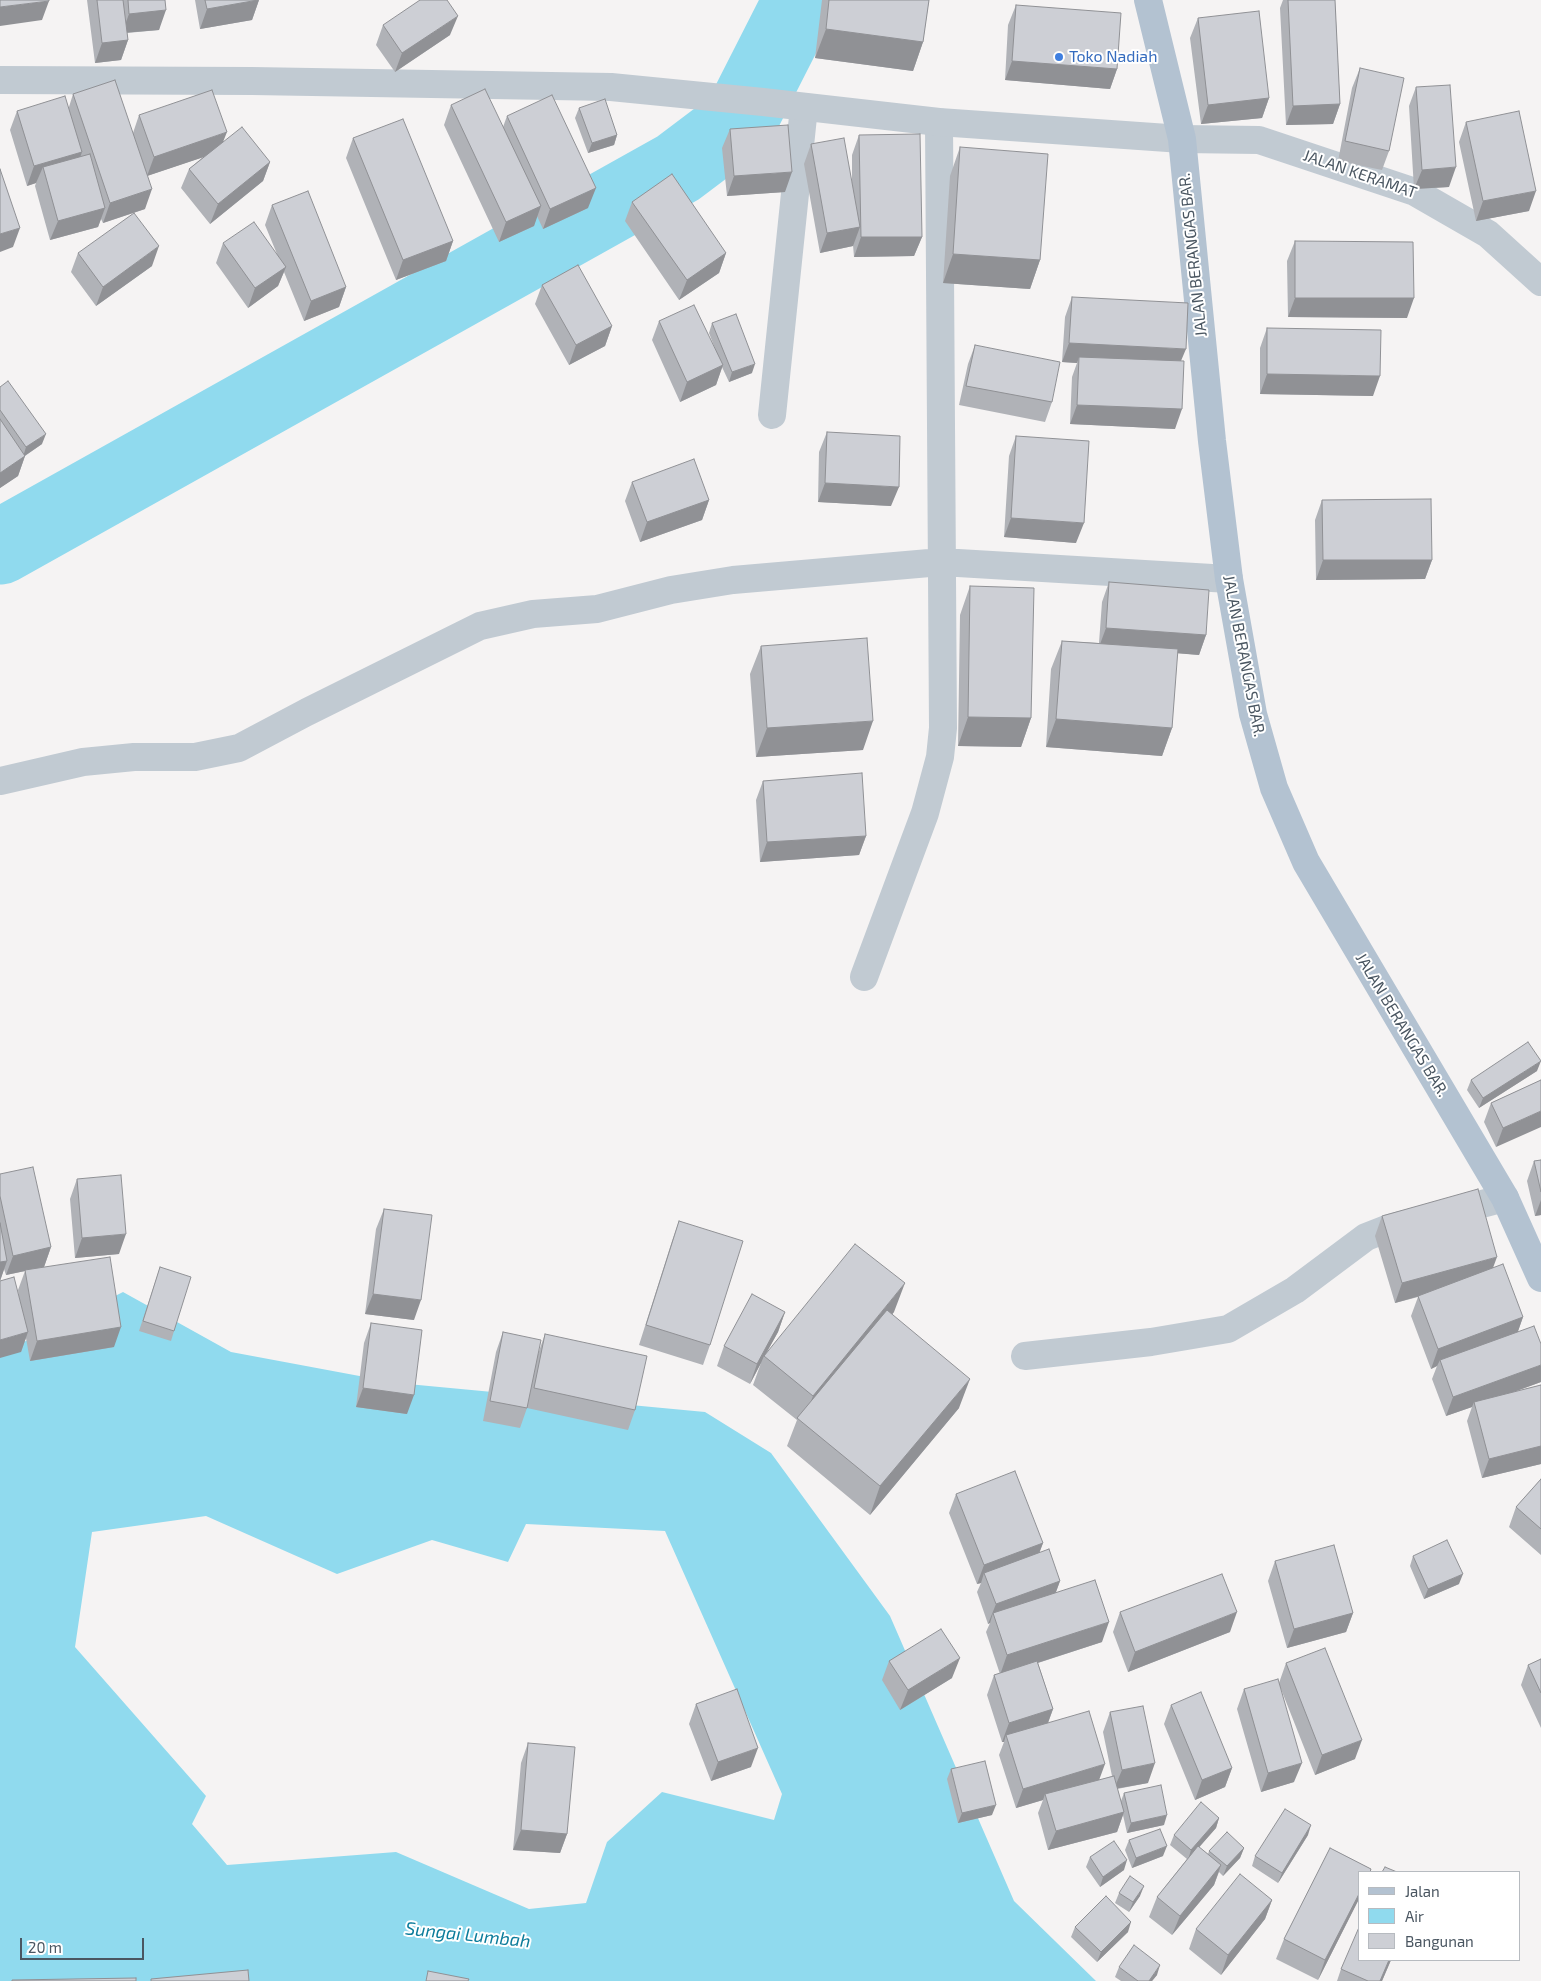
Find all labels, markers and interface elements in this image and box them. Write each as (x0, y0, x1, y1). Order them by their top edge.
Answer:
place label: Toko Nadiah (1069, 47, 1157, 67)
marker: Toko Nadiah (1053, 51, 1065, 63)
street label: JALAN KERAMAT (1301, 146, 1419, 202)
street label: JALAN BERANGAS BAR. (1175, 172, 1211, 338)
street label: JALAN BERANGAS BAR. (1219, 573, 1269, 739)
street label: JALAN BERANGAS BAR. (1351, 950, 1453, 1100)
legend (1358, 1871, 1521, 1961)
text: Jalan (1405, 1882, 1440, 1900)
text: Air (1405, 1907, 1424, 1925)
water label: Sungai Lumbah (404, 1918, 532, 1952)
scale bar (22, 1928, 146, 1960)
text: Bangunan (1405, 1932, 1474, 1950)
text: 20 m (28, 1938, 62, 1956)

